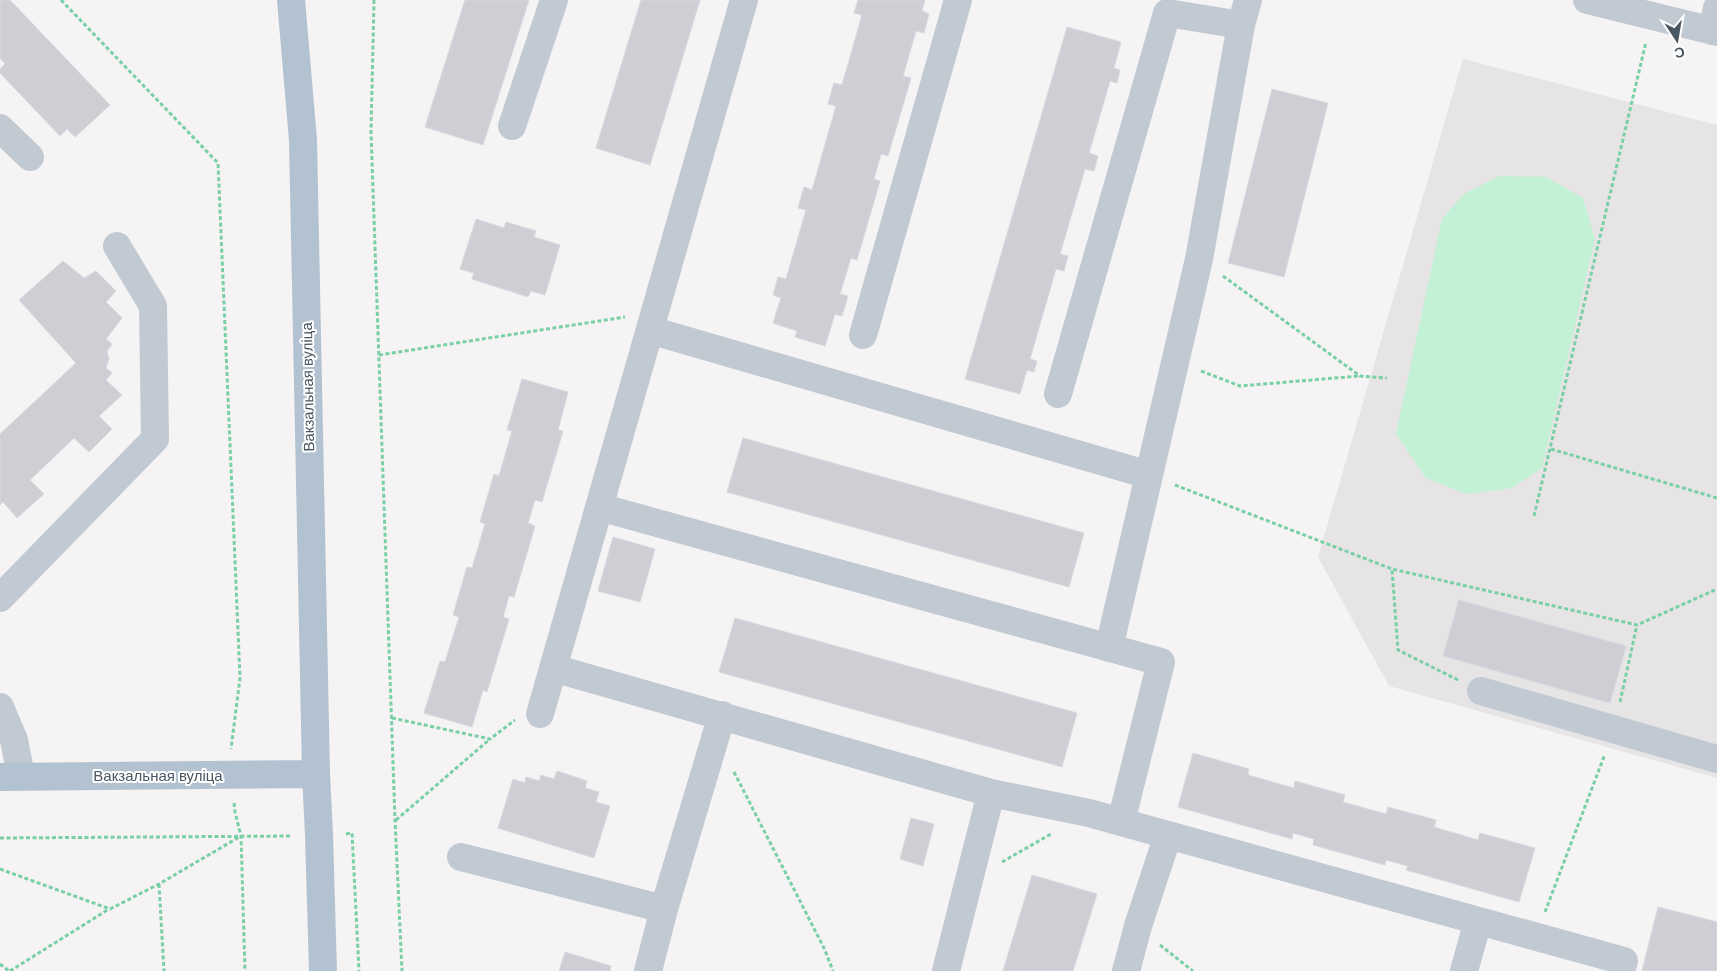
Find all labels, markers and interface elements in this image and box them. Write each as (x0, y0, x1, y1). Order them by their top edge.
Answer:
north arrow (1652, 15, 1702, 65)
text: С (1673, 43, 1687, 63)
street label: Вакзальная вуліца (297, 321, 319, 452)
street label: Вакзальная вуліца (93, 766, 223, 786)

